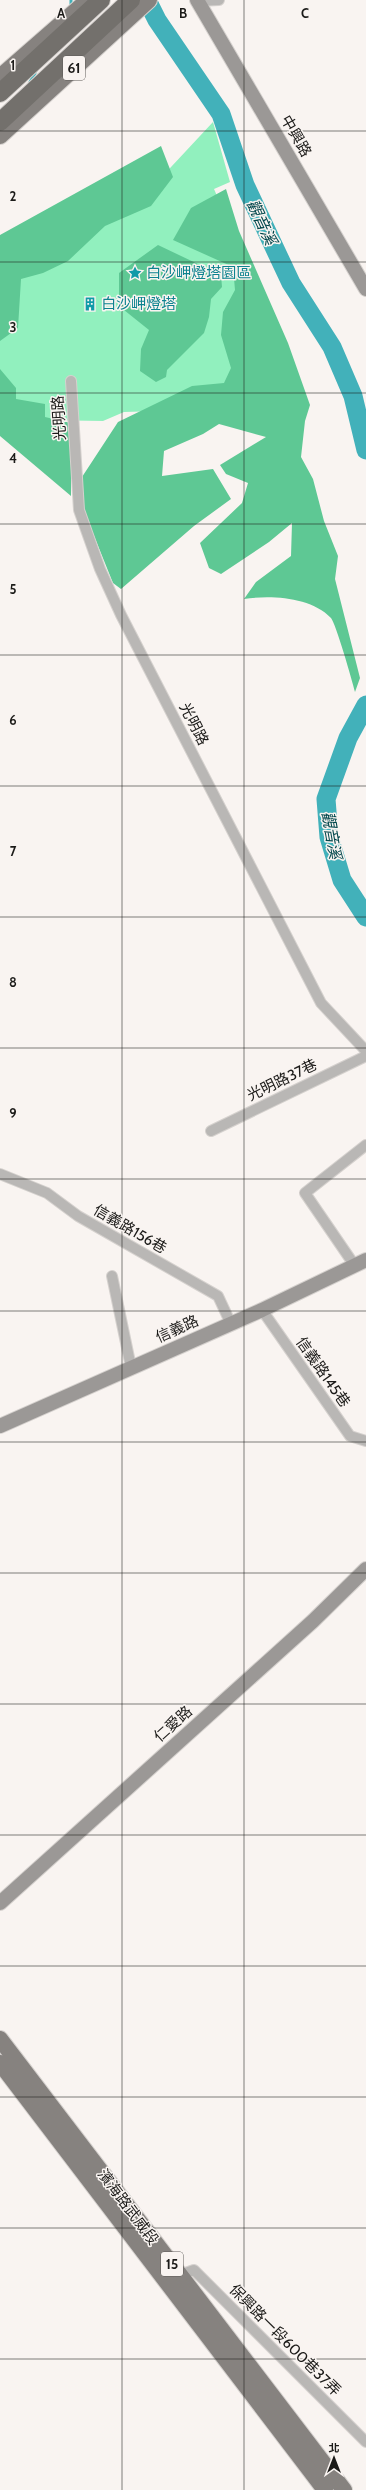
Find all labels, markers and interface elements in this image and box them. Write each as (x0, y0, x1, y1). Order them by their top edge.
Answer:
text: A (57, 5, 66, 21)
text: B (179, 5, 187, 21)
text: C (301, 5, 309, 21)
road number: 61 (63, 56, 85, 80)
text: 1 (11, 57, 15, 73)
street label: 中興路 (277, 112, 315, 160)
text: 2 (10, 188, 17, 204)
water label: 觀音溪 (243, 196, 281, 250)
place label: 白沙岬燈塔園區 (146, 264, 251, 282)
place icon: 白沙岬燈塔園區 (127, 265, 143, 281)
place label: 白沙岬燈塔 (101, 295, 176, 313)
building icon: 白沙岬燈塔 (82, 296, 98, 312)
text: 3 (9, 319, 17, 335)
street label: 光明路 (49, 395, 69, 441)
text: 4 (9, 450, 17, 466)
text: 5 (10, 581, 17, 597)
street label: 光明路 (176, 700, 212, 748)
text: 6 (9, 712, 17, 728)
water label: 觀音溪 (318, 810, 345, 862)
text: 7 (10, 843, 17, 859)
text: 8 (9, 974, 17, 990)
street label: 光明路37巷 (244, 1055, 320, 1105)
text: 9 (9, 1105, 17, 1121)
street label: 信義路156巷 (90, 1201, 170, 1257)
street label: 信義路 (153, 1312, 201, 1346)
street label: 信義路145巷 (292, 1333, 354, 1411)
street label: 仁愛路 (150, 1702, 196, 1746)
street label: 濱海路武威段 (94, 2166, 162, 2248)
road number: 15 (161, 2252, 183, 2276)
street label: 保興路一段600巷37弄 (226, 2281, 344, 2399)
north arrow (314, 2438, 354, 2478)
text: 北 (329, 2441, 340, 2455)

